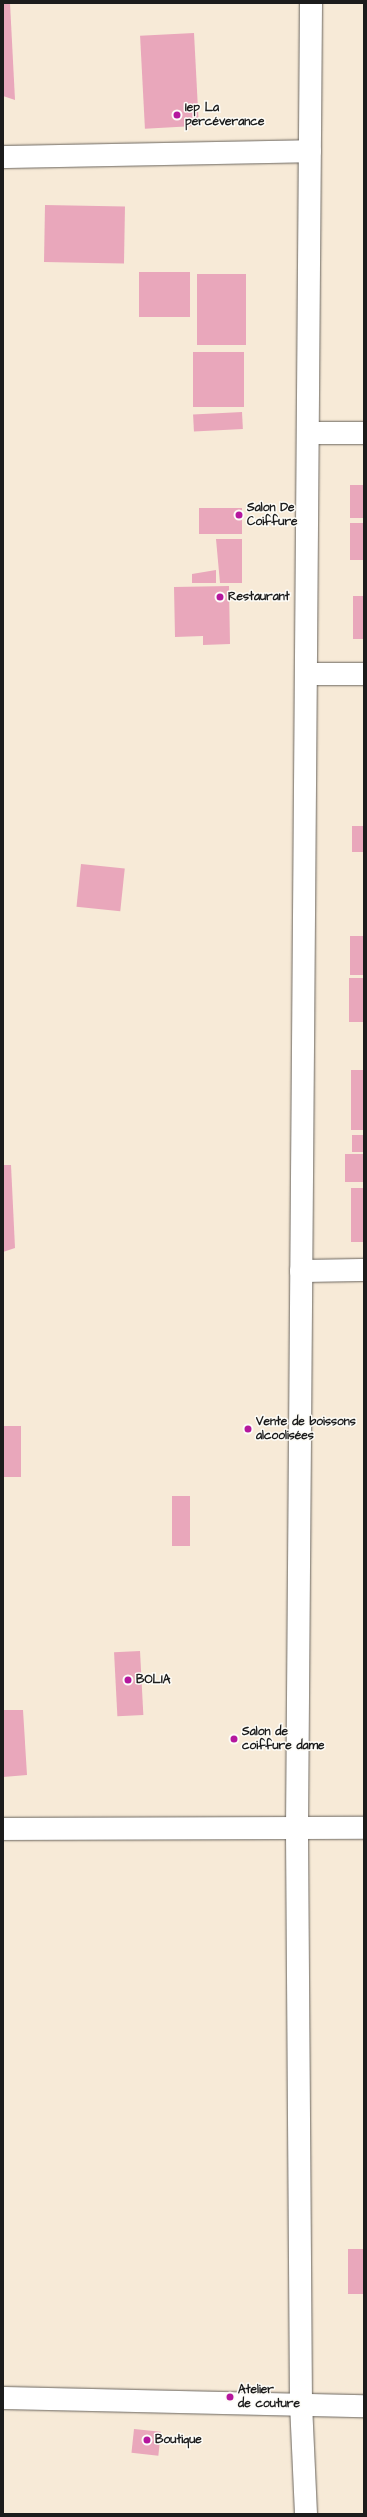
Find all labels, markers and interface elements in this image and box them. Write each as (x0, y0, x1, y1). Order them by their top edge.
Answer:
place label: Iep La percéverance (185, 101, 264, 129)
marker: Iep La percéverance (172, 110, 182, 120)
place label: Salon De Coiffure (247, 501, 298, 529)
marker: Salon De Coiffure (234, 510, 244, 520)
place label: Restaurant (228, 590, 290, 604)
marker: Restaurant (215, 592, 225, 602)
place label: Vente de boissons alcoolisées (256, 1415, 356, 1443)
marker: Vente de boissons alcoolisées (243, 1424, 253, 1434)
place label: BOLIA (136, 1673, 170, 1687)
marker: BOLIA (123, 1675, 133, 1685)
place label: Salon de coiffure dame (242, 1725, 325, 1753)
marker: Salon de coiffure dame (229, 1734, 239, 1744)
place label: Atelier de couture (238, 2383, 300, 2411)
marker: Atelier de couture (225, 2392, 235, 2402)
place label: Boutique (155, 2433, 202, 2447)
marker: Boutique (142, 2435, 152, 2445)

